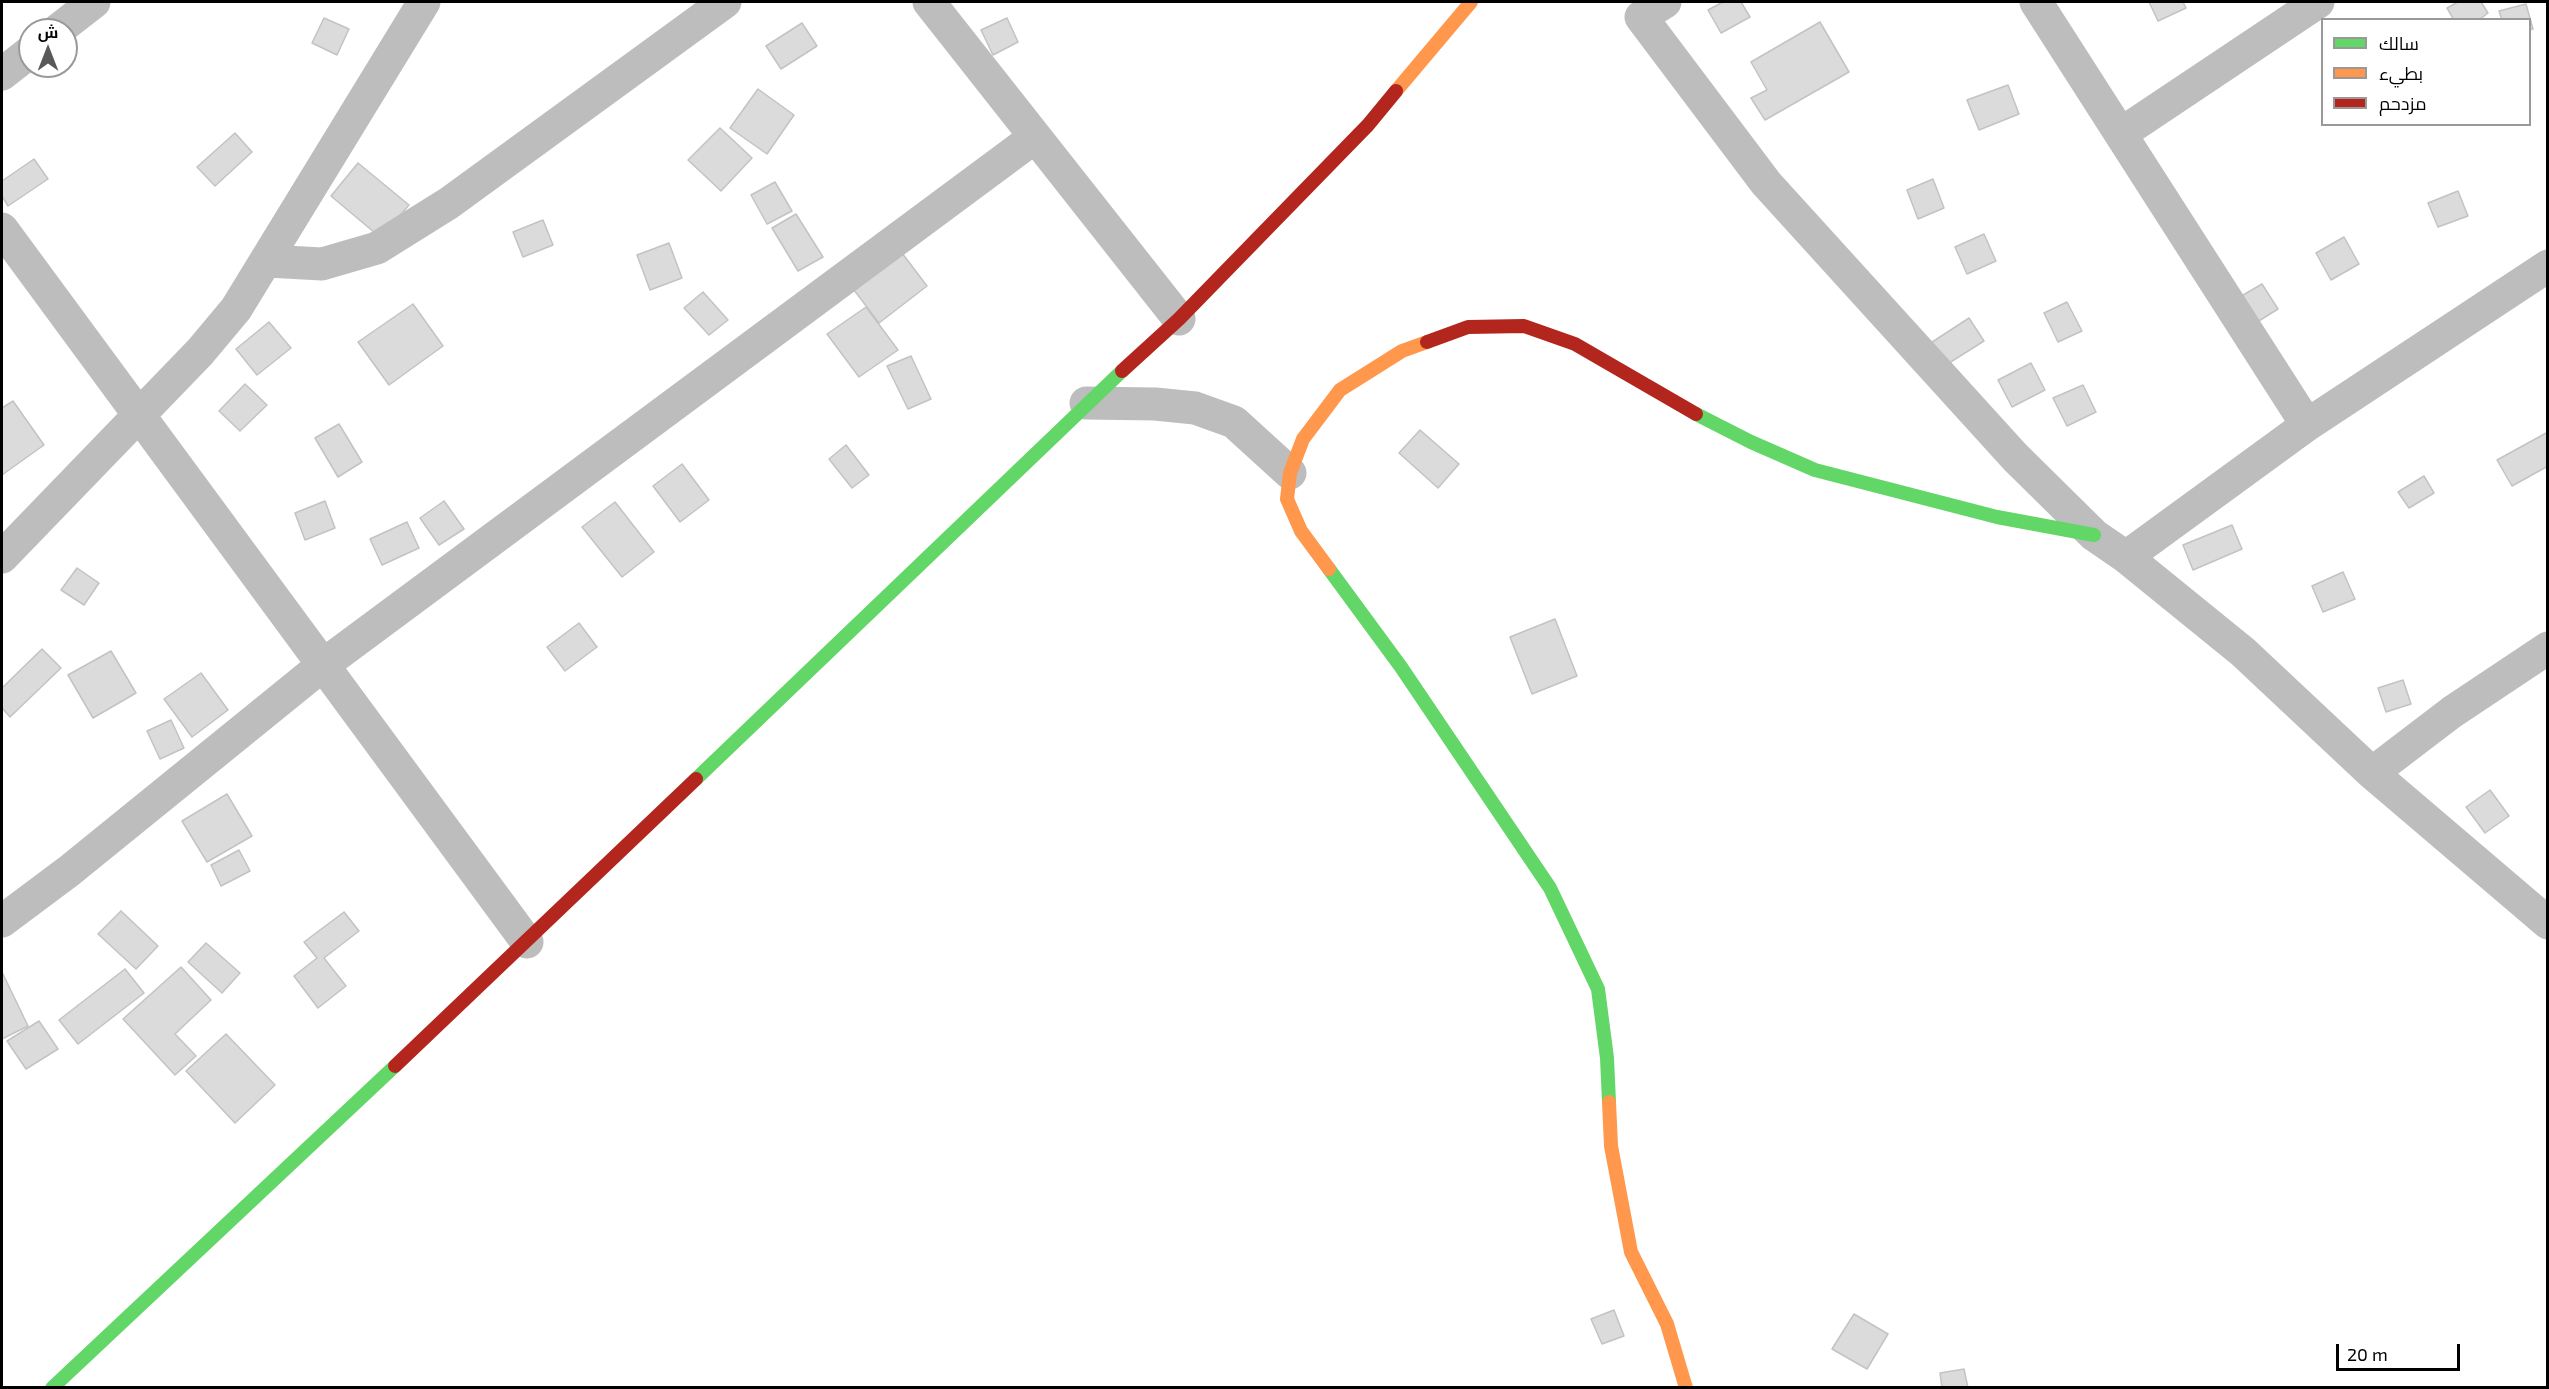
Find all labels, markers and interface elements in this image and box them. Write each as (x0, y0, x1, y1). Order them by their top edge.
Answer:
north arrow (18, 18, 78, 78)
legend (2321, 18, 2531, 126)
text: ش (38, 22, 58, 41)
text: سالك (2379, 32, 2419, 54)
text: بطيء (2379, 62, 2423, 84)
text: مزدحم (2379, 92, 2427, 114)
scale bar (2339, 1332, 2464, 1370)
text: 20 m (2347, 1343, 2388, 1365)

